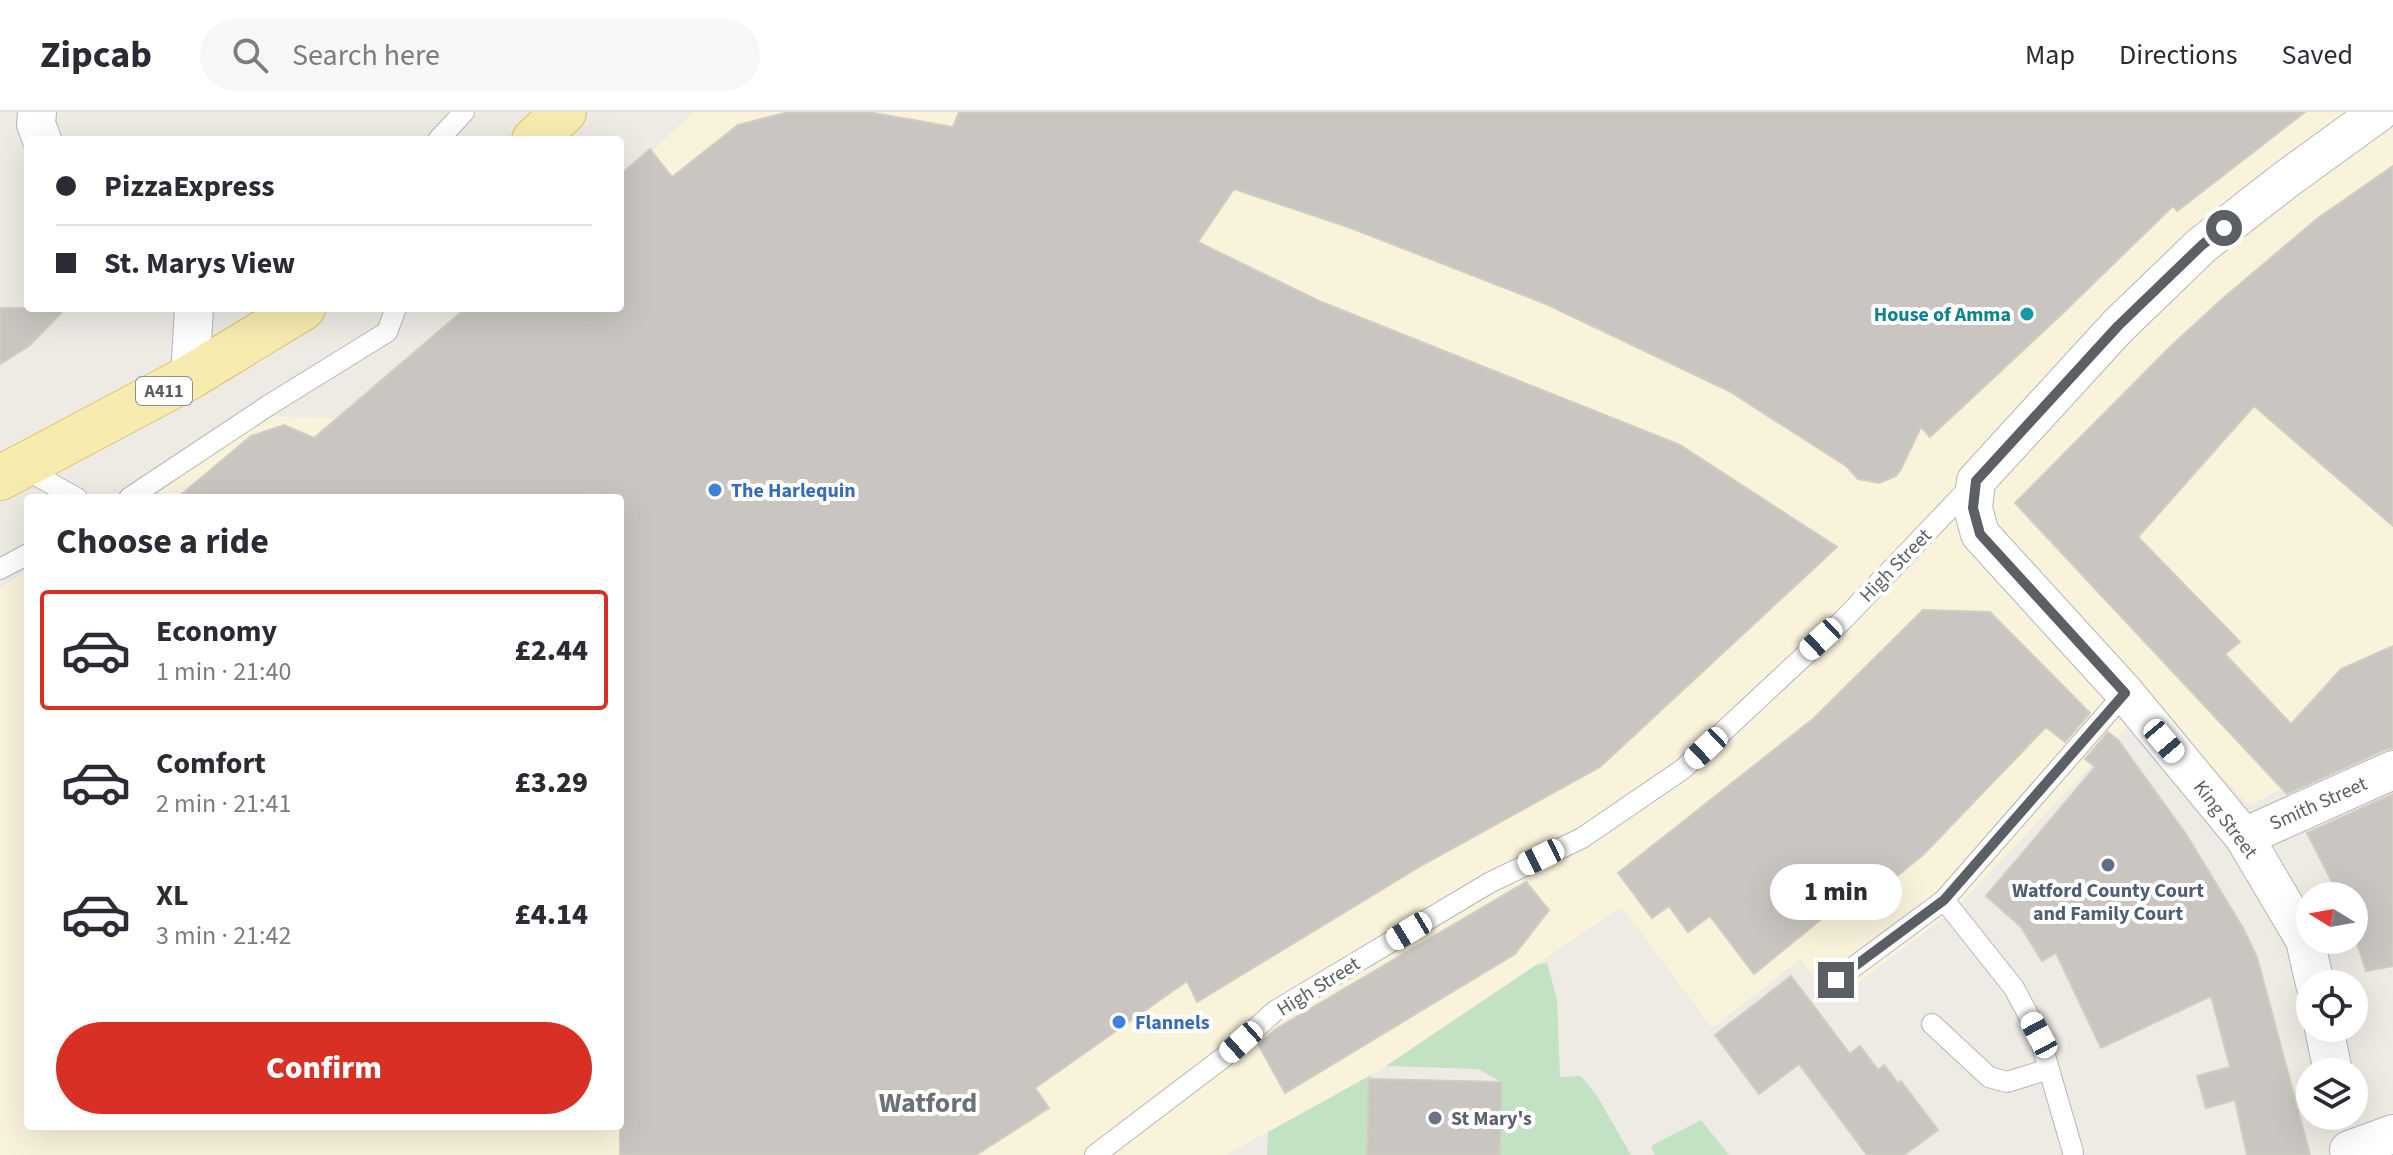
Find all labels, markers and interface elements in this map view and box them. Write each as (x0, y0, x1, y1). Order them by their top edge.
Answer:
search box (200, 19, 760, 91)
text: Zipcab (40, 28, 152, 82)
icon: search (228, 33, 272, 77)
text: Search here (292, 34, 440, 77)
text: Map (2025, 35, 2075, 75)
text: Directions (2119, 35, 2238, 75)
text: Saved (2282, 35, 2353, 75)
text: PizzaExpress (104, 165, 275, 208)
route start (2206, 210, 2242, 246)
text: St. Marys View (104, 242, 295, 285)
place label: House of Amma (1874, 301, 2011, 329)
marker: House of Amma (2018, 305, 2036, 323)
road number: A411 (136, 377, 192, 405)
place label: The Harlequin (731, 477, 856, 505)
marker: The Harlequin (706, 481, 724, 499)
text: Choose a ride (56, 516, 269, 567)
street label: High Street (1853, 522, 1938, 609)
text: Economy (156, 610, 277, 653)
icon: car (60, 614, 132, 686)
car (1795, 614, 1847, 664)
text: £2.44 (515, 629, 588, 672)
text: 1 min · 21:40 (156, 653, 291, 690)
car (2139, 715, 2189, 767)
car (1680, 723, 1732, 773)
text: Comfort (156, 742, 266, 785)
icon: car (60, 746, 132, 818)
text: £3.29 (515, 761, 588, 804)
street label: Smith Street (2265, 770, 2372, 838)
street label: King Street (2186, 775, 2264, 865)
text: 2 min · 21:41 (156, 785, 291, 822)
car (1514, 836, 1568, 878)
marker: Watford County Court and Family Court (2099, 856, 2117, 874)
callout: 1 min (1770, 864, 1902, 920)
text: 1 min (1804, 873, 1868, 910)
text: XL (156, 874, 189, 917)
place label: Watford County Court and Family Court (2012, 877, 2204, 928)
icon: car (60, 878, 132, 950)
north arrow (2296, 882, 2368, 954)
map controls (2296, 882, 2368, 1130)
text: £4.14 (515, 893, 588, 936)
car (1382, 908, 1436, 954)
text: 3 min · 21:42 (156, 917, 291, 954)
street label: High Street (1272, 950, 1366, 1023)
route end (1818, 962, 1854, 998)
button: locate (2296, 970, 2368, 1042)
car (2017, 1008, 2061, 1062)
place label: Flannels (1135, 1009, 1210, 1037)
marker: Flannels (1110, 1013, 1128, 1031)
car (1215, 1017, 1267, 1067)
button: Confirm (56, 1022, 592, 1114)
button: layers (2296, 1058, 2368, 1130)
district label: Watford (879, 1083, 977, 1123)
place label: St Mary's (1451, 1105, 1532, 1133)
marker: St Mary's (1426, 1109, 1444, 1127)

